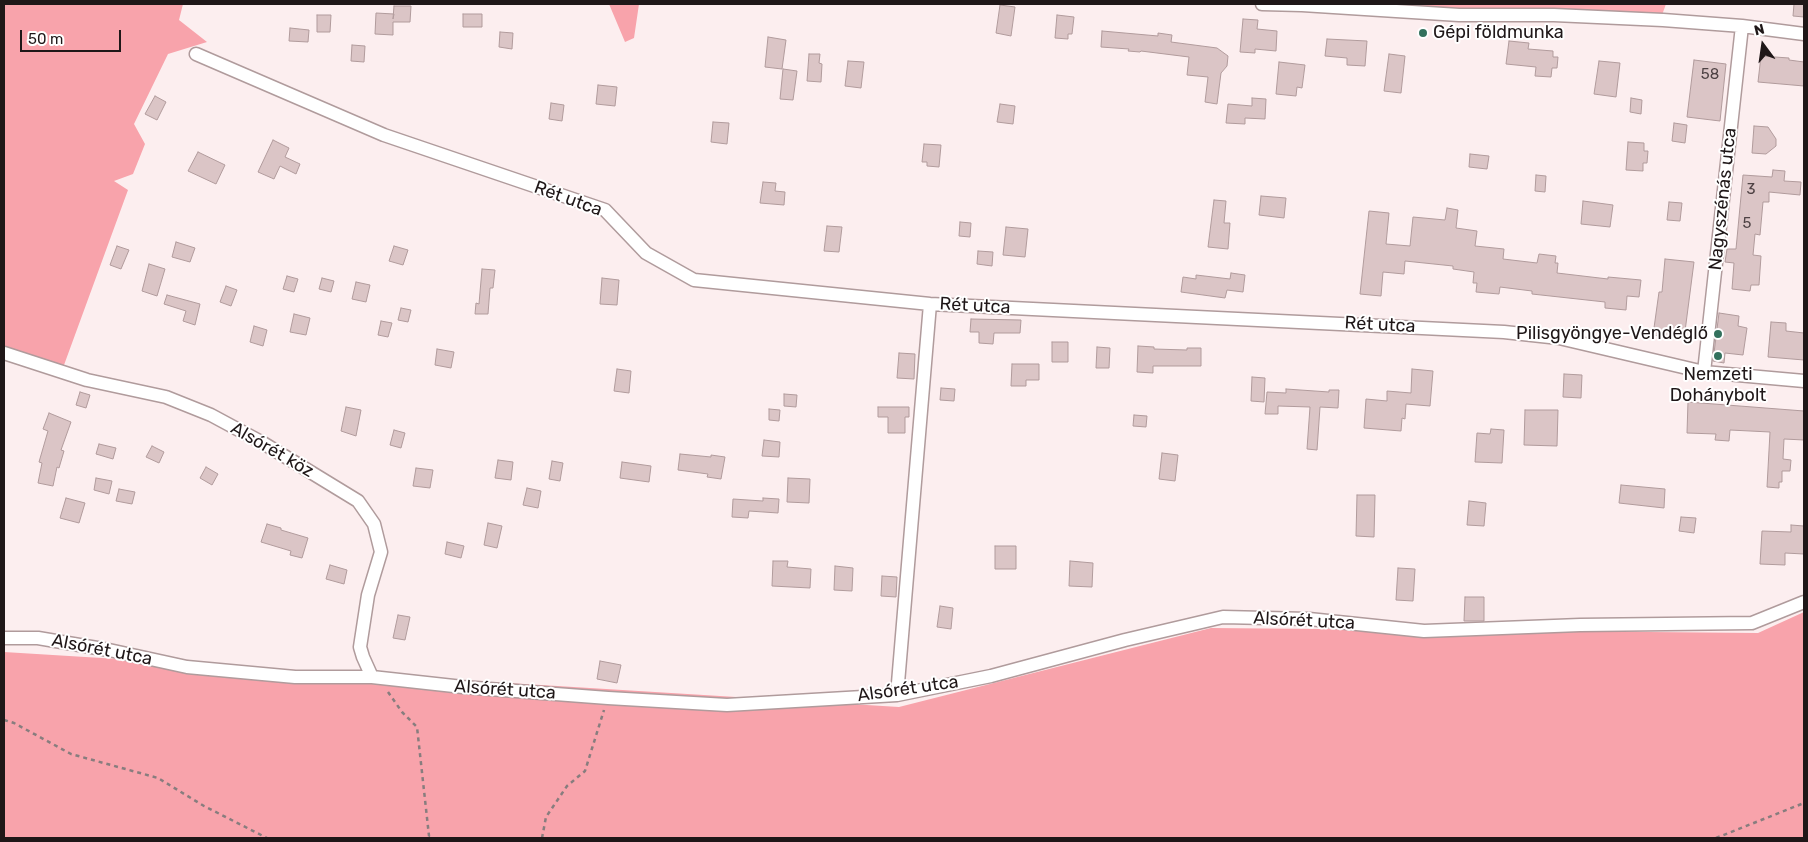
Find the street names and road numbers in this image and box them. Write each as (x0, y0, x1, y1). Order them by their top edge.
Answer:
street label: Nagyszénás utca (1705, 127, 1741, 271)
street label: Rét utca (531, 177, 605, 221)
street label: Rét utca (939, 293, 1011, 319)
street label: Rét utca (1344, 312, 1416, 338)
street label: Alsórét köz (227, 418, 317, 482)
street label: Alsórét utca (1253, 608, 1355, 634)
street label: Alsórét utca (50, 630, 154, 670)
street label: Alsórét utca (856, 671, 960, 707)
street label: Alsórét utca (453, 676, 557, 704)

